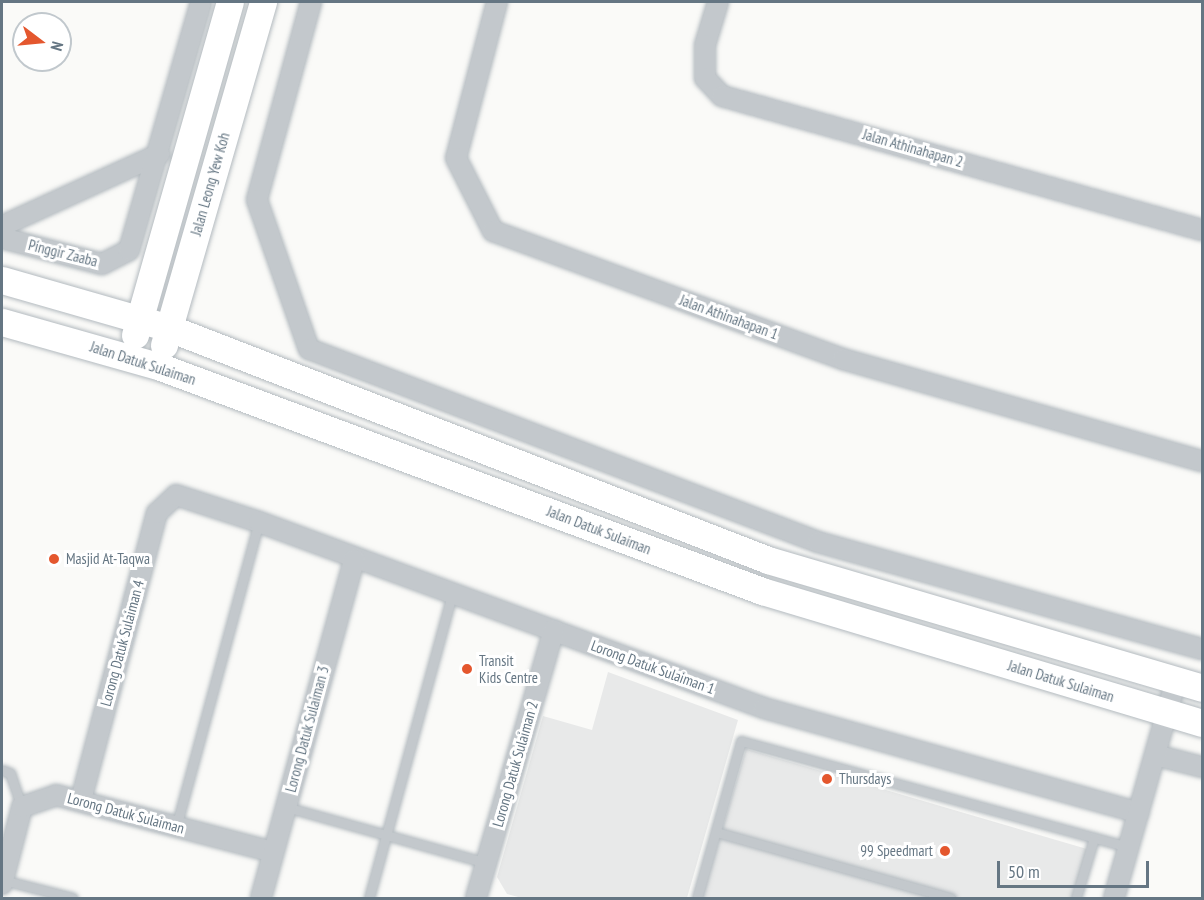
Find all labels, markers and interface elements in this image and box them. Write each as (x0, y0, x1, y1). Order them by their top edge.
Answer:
north arrow (12, 12, 72, 72)
text: N (47, 39, 68, 53)
street label: Jalan Athinahapan 2 (861, 125, 965, 171)
street label: Jalan Leong Yew Koh (187, 130, 233, 238)
street label: Pinggir Zaaba (26, 236, 100, 270)
street label: Jalan Athinahapan 1 (677, 291, 781, 343)
street label: Jalan Datuk Sulaiman (88, 337, 198, 389)
street label: Jalan Datuk Sulaiman (544, 502, 654, 558)
place label: Masjid At-Taqwa (66, 550, 150, 568)
marker: Masjid At-Taqwa (47, 552, 61, 566)
street label: Lorong Datuk Sulaiman 4 (96, 578, 148, 708)
street label: Lorong Datuk Sulaiman 1 (589, 636, 717, 698)
place label: Transit Kids Centre (479, 651, 538, 686)
street label: Jalan Datuk Sulaiman (1006, 656, 1116, 706)
marker: Transit Kids Centre (460, 662, 474, 676)
street label: Lorong Datuk Sulaiman 3 (281, 664, 333, 794)
street label: Lorong Datuk Sulaiman 2 (488, 699, 542, 829)
place label: Thursdays (839, 770, 891, 788)
marker: Thursdays (820, 772, 834, 786)
street label: Lorong Datuk Sulaiman (66, 789, 186, 837)
place label: 99 Speedmart (860, 842, 933, 860)
marker: 99 Speedmart (938, 844, 952, 858)
scale bar (1000, 849, 1152, 887)
text: 50 m (1008, 860, 1040, 883)

